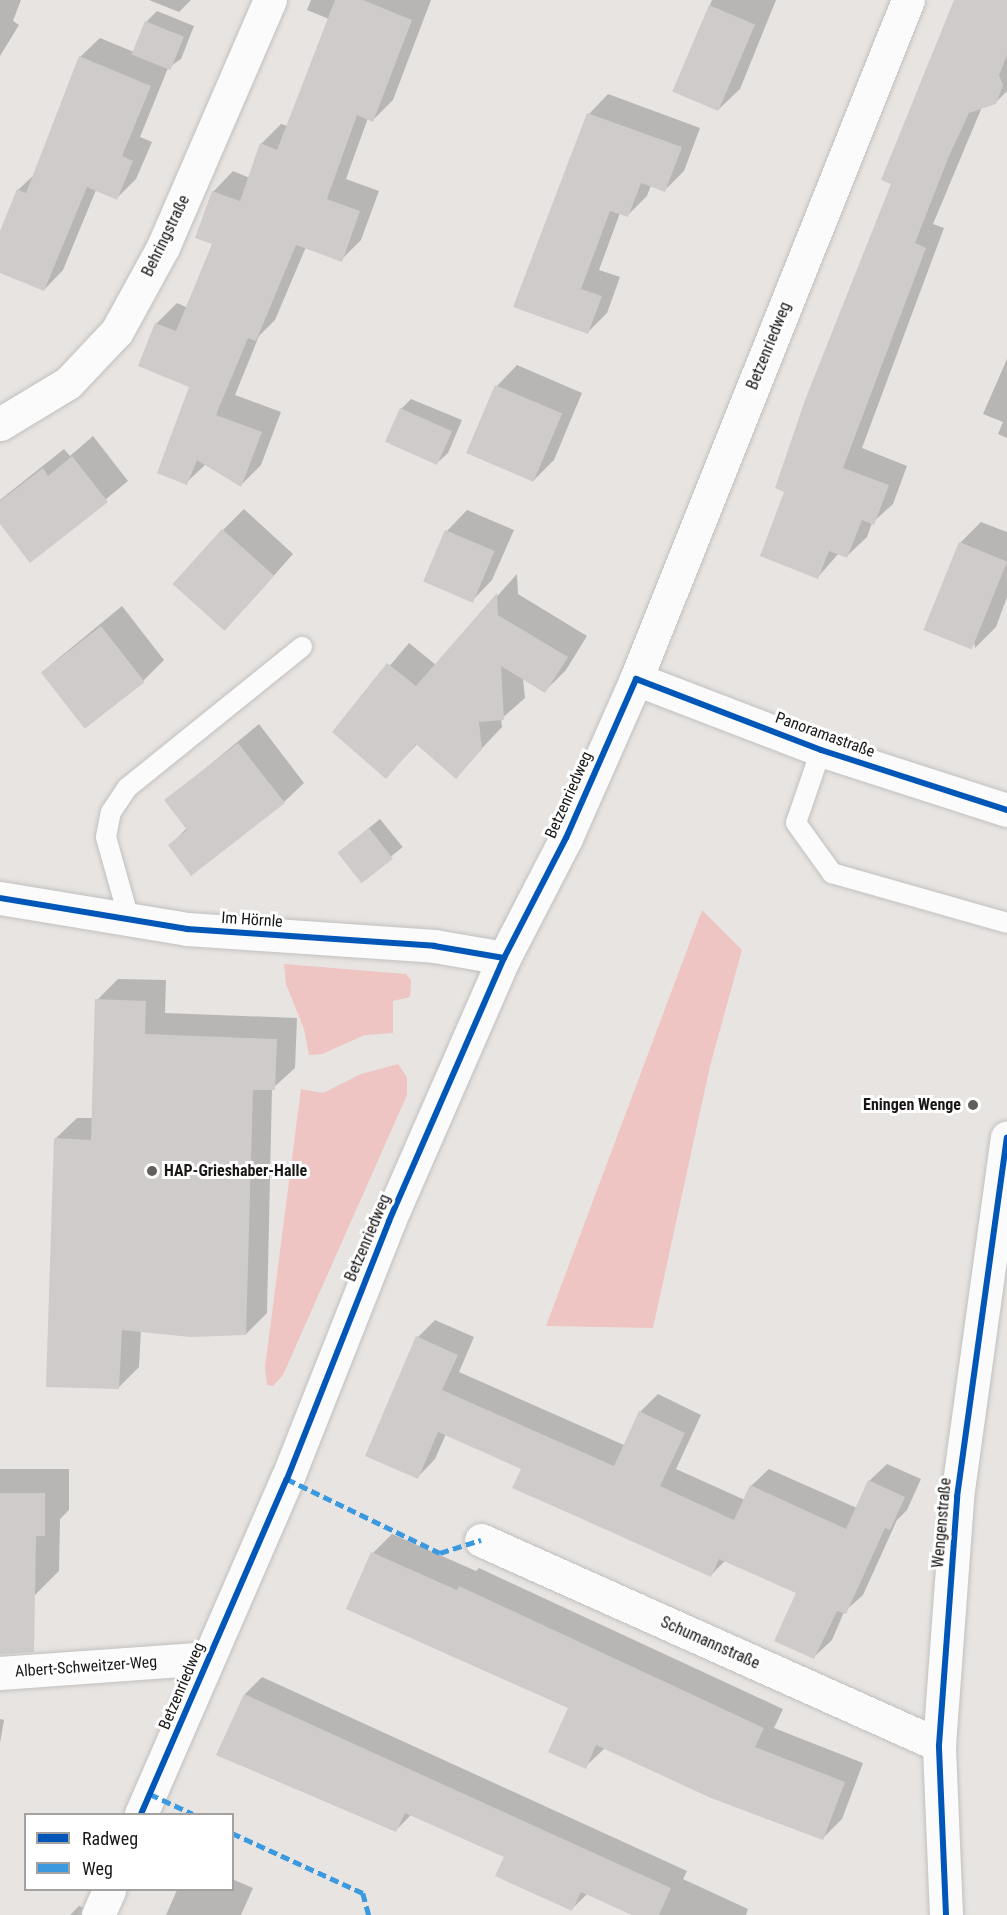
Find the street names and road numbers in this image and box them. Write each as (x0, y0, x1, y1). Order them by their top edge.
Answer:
street label: Behringstraße (138, 192, 194, 280)
street label: Betzenriedweg (743, 299, 795, 393)
street label: Panoramastraße (773, 708, 877, 762)
street label: Betzenriedweg (541, 749, 597, 841)
street label: Im Hörnle (221, 908, 283, 932)
street label: Betzenriedweg (341, 1191, 395, 1285)
street label: Wengenstraße (928, 1477, 956, 1569)
street label: Schumannstraße (657, 1613, 763, 1673)
street label: Betzenriedweg (155, 1639, 209, 1733)
street label: Albert-Schweitzer-Weg (14, 1652, 158, 1682)

